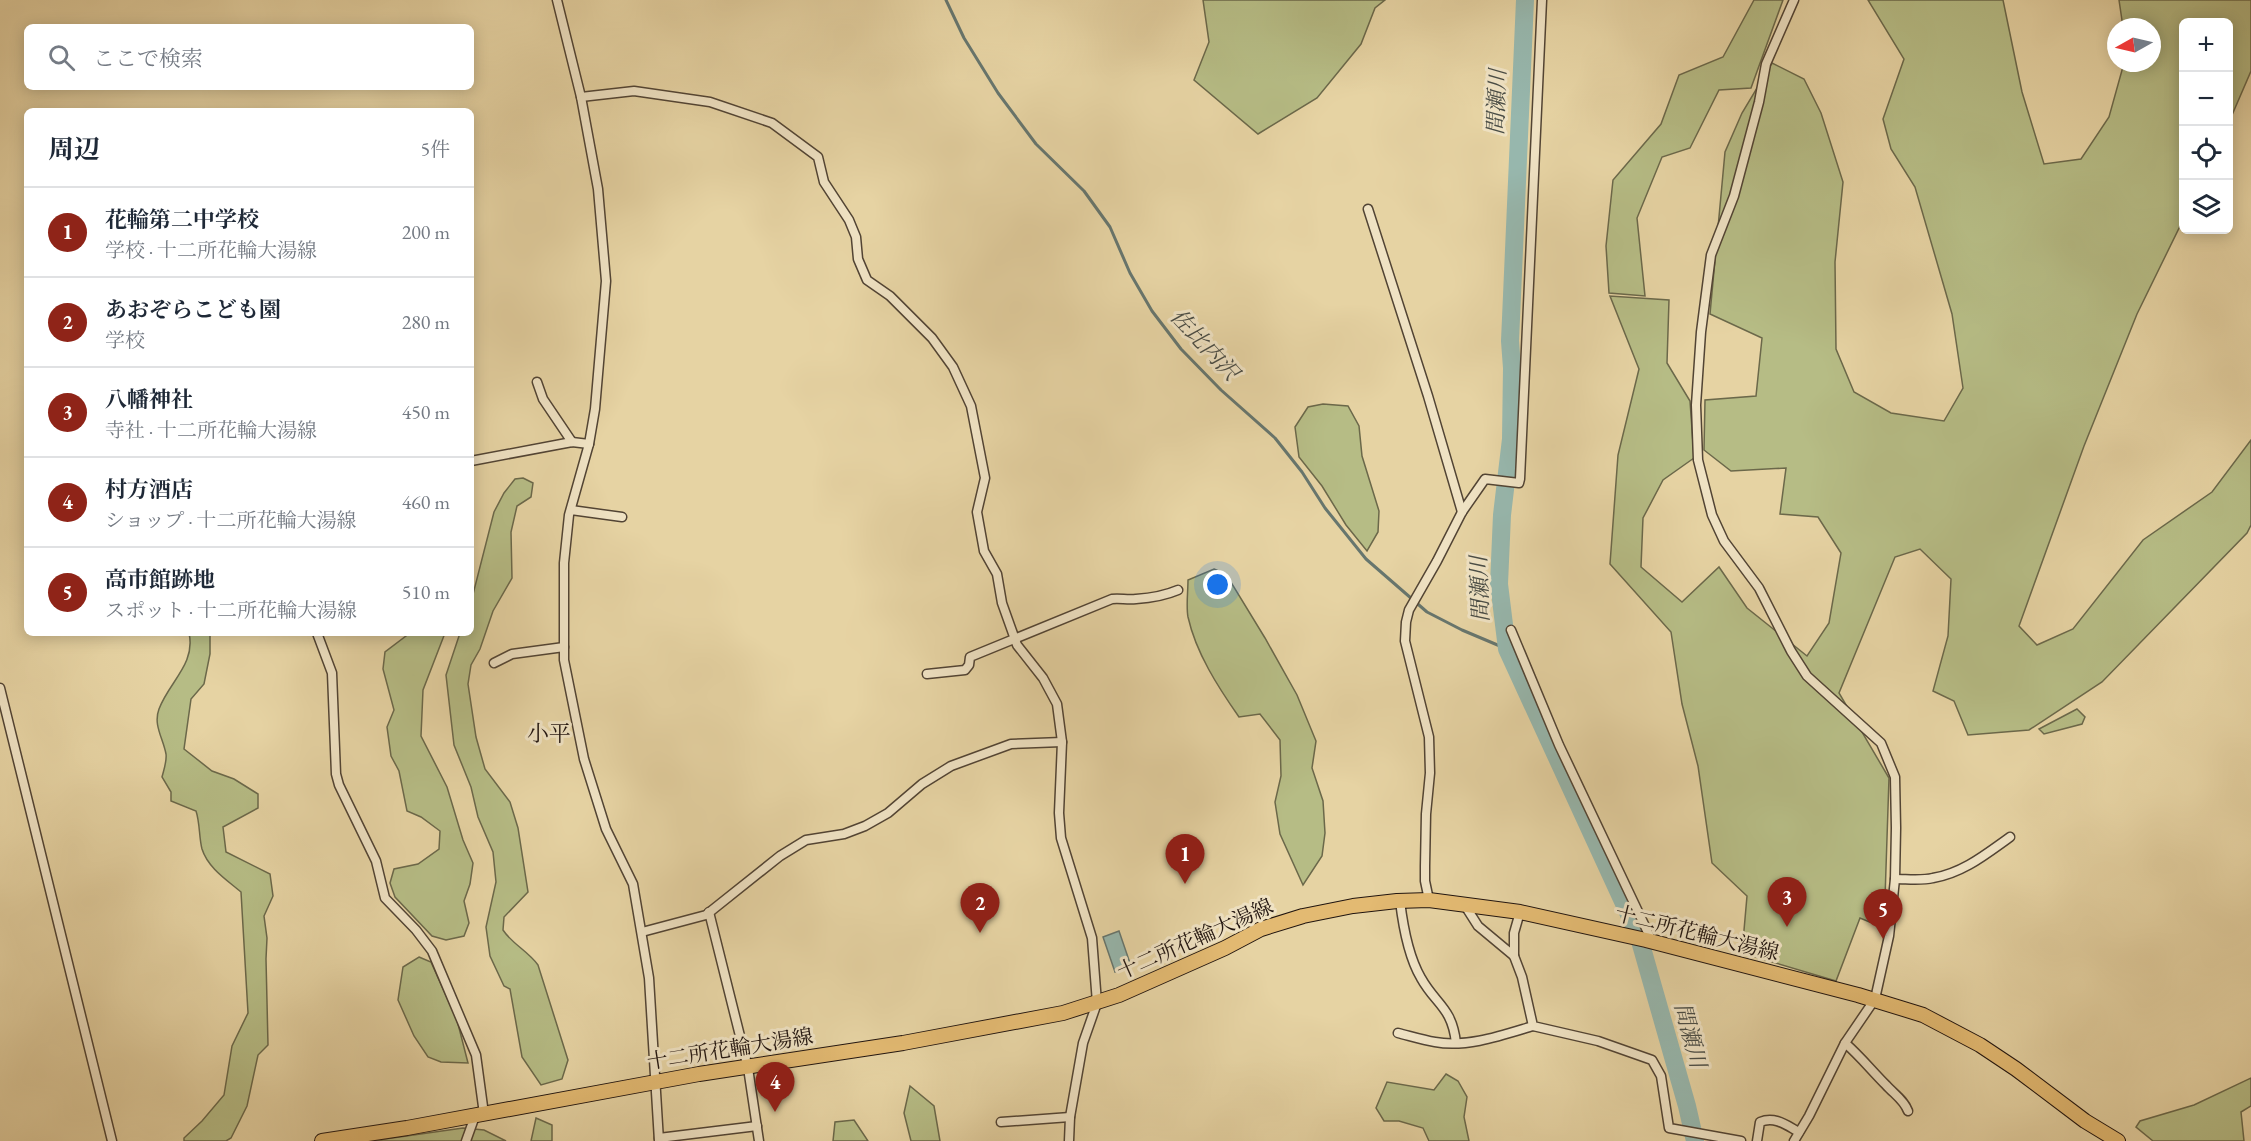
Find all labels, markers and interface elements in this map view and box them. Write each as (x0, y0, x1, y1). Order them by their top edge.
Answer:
north arrow (2107, 18, 2161, 72)
map controls (2179, 18, 2233, 234)
button: + (2179, 18, 2233, 72)
search box (24, 24, 474, 90)
icon: search (45, 41, 78, 74)
text: ここで検索 (93, 44, 203, 73)
water label: 間瀬川 (1481, 67, 1512, 136)
button: − (2179, 72, 2233, 126)
button: locate (2179, 126, 2233, 180)
text: 周辺 (48, 132, 100, 166)
text: 5件 (420, 136, 450, 162)
button: layers (2179, 180, 2233, 234)
text: 花輪第二中学校 (105, 205, 259, 234)
text: 1 (62, 219, 73, 245)
text: 200 m (402, 219, 450, 245)
text: 学校 · 十二所花輪大湯線 (105, 237, 317, 263)
text: あおぞらこども園 (105, 295, 281, 324)
water label: 佐比内沢 (1164, 302, 1247, 389)
text: 2 (62, 309, 73, 335)
text: 280 m (402, 309, 450, 335)
text: 学校 (105, 327, 145, 353)
text: 八幡神社 (105, 385, 193, 414)
text: 3 (62, 399, 73, 425)
text: 450 m (402, 399, 450, 425)
text: 寺社 · 十二所花輪大湯線 (105, 417, 317, 443)
text: 村方酒店 (105, 475, 193, 504)
text: 4 (62, 489, 73, 515)
text: 460 m (402, 489, 450, 515)
text: ショップ · 十二所花輪大湯線 (105, 507, 357, 533)
water label: 間瀬川 (1464, 554, 1495, 622)
text: 高市館跡地 (105, 565, 215, 594)
your location (1203, 570, 1232, 599)
text: 5 (62, 579, 73, 605)
text: 510 m (402, 579, 450, 605)
text: スポット · 十二所花輪大湯線 (105, 597, 357, 623)
district label: 小平 (527, 719, 571, 748)
pin: 1 (1166, 834, 1204, 884)
pin: 3 (1768, 878, 1806, 927)
pin: 2 (960, 884, 1000, 933)
pin: 5 (1864, 890, 1902, 939)
street label: 十二所花輪大湯線 (1113, 892, 1277, 985)
street label: 十二所花輪大湯線 (1612, 899, 1782, 966)
water label: 間瀬川 (1668, 999, 1714, 1073)
street label: 十二所花輪大湯線 (645, 1022, 815, 1075)
pin: 4 (756, 1062, 794, 1112)

